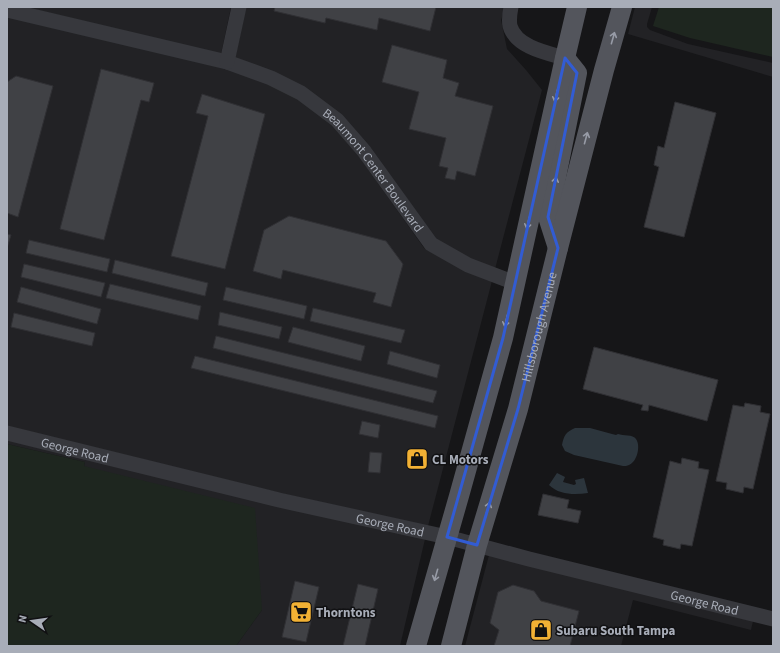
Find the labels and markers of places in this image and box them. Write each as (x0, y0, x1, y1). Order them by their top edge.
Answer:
shop icon: CL Motors (404, 446, 430, 472)
place label: CL Motors (432, 451, 489, 469)
supermarket icon: Thorntons (288, 599, 314, 625)
place label: Thorntons (316, 604, 376, 622)
shop icon: Subaru South Tampa (528, 617, 554, 643)
place label: Subaru South Tampa (556, 622, 675, 640)

